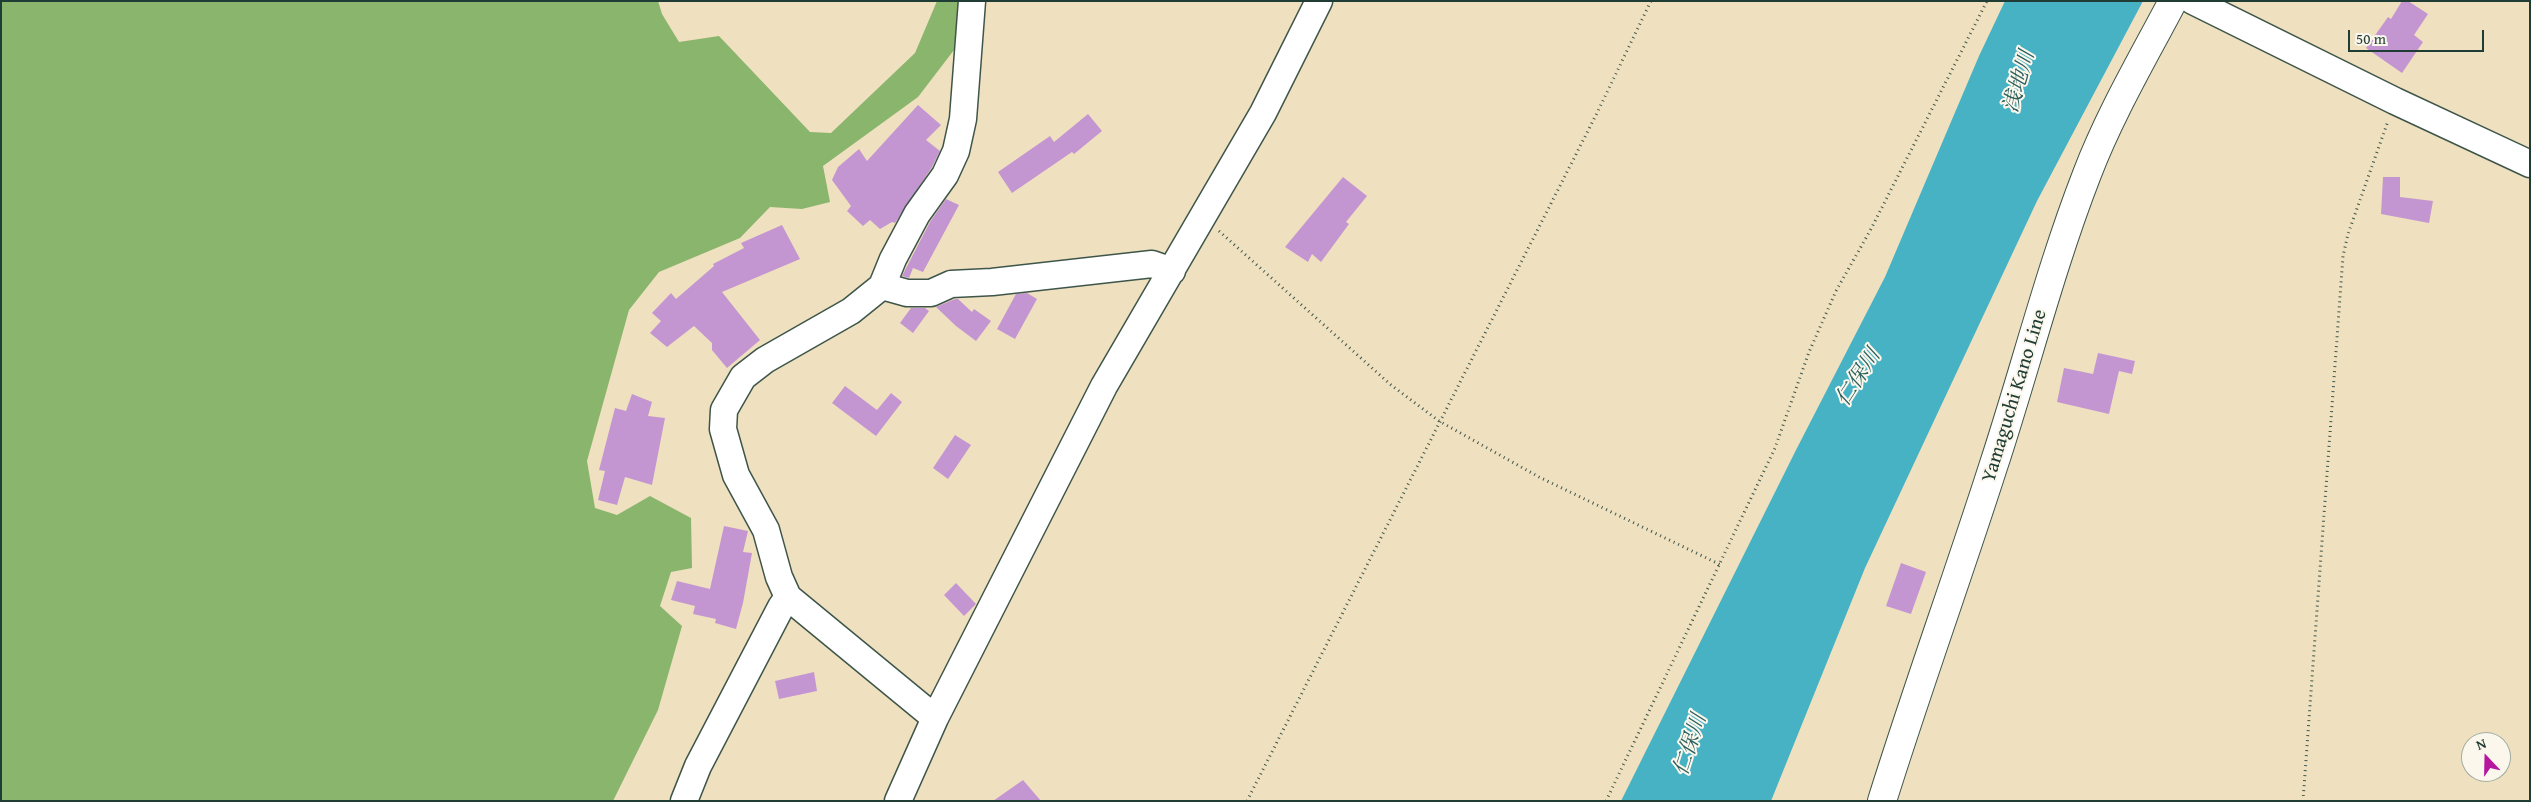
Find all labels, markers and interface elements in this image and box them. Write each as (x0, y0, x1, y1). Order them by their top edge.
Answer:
scale bar (2351, 20, 2487, 52)
text: 50 m (2356, 28, 2386, 49)
water label: 浅地川 (1999, 48, 2041, 116)
street label: Yamaguchi Kano Line (1977, 307, 2053, 485)
water label: 仁保川 (1831, 345, 1887, 411)
water label: 仁保川 (1669, 711, 1713, 779)
north arrow (2461, 732, 2511, 782)
text: N (2473, 733, 2489, 755)

